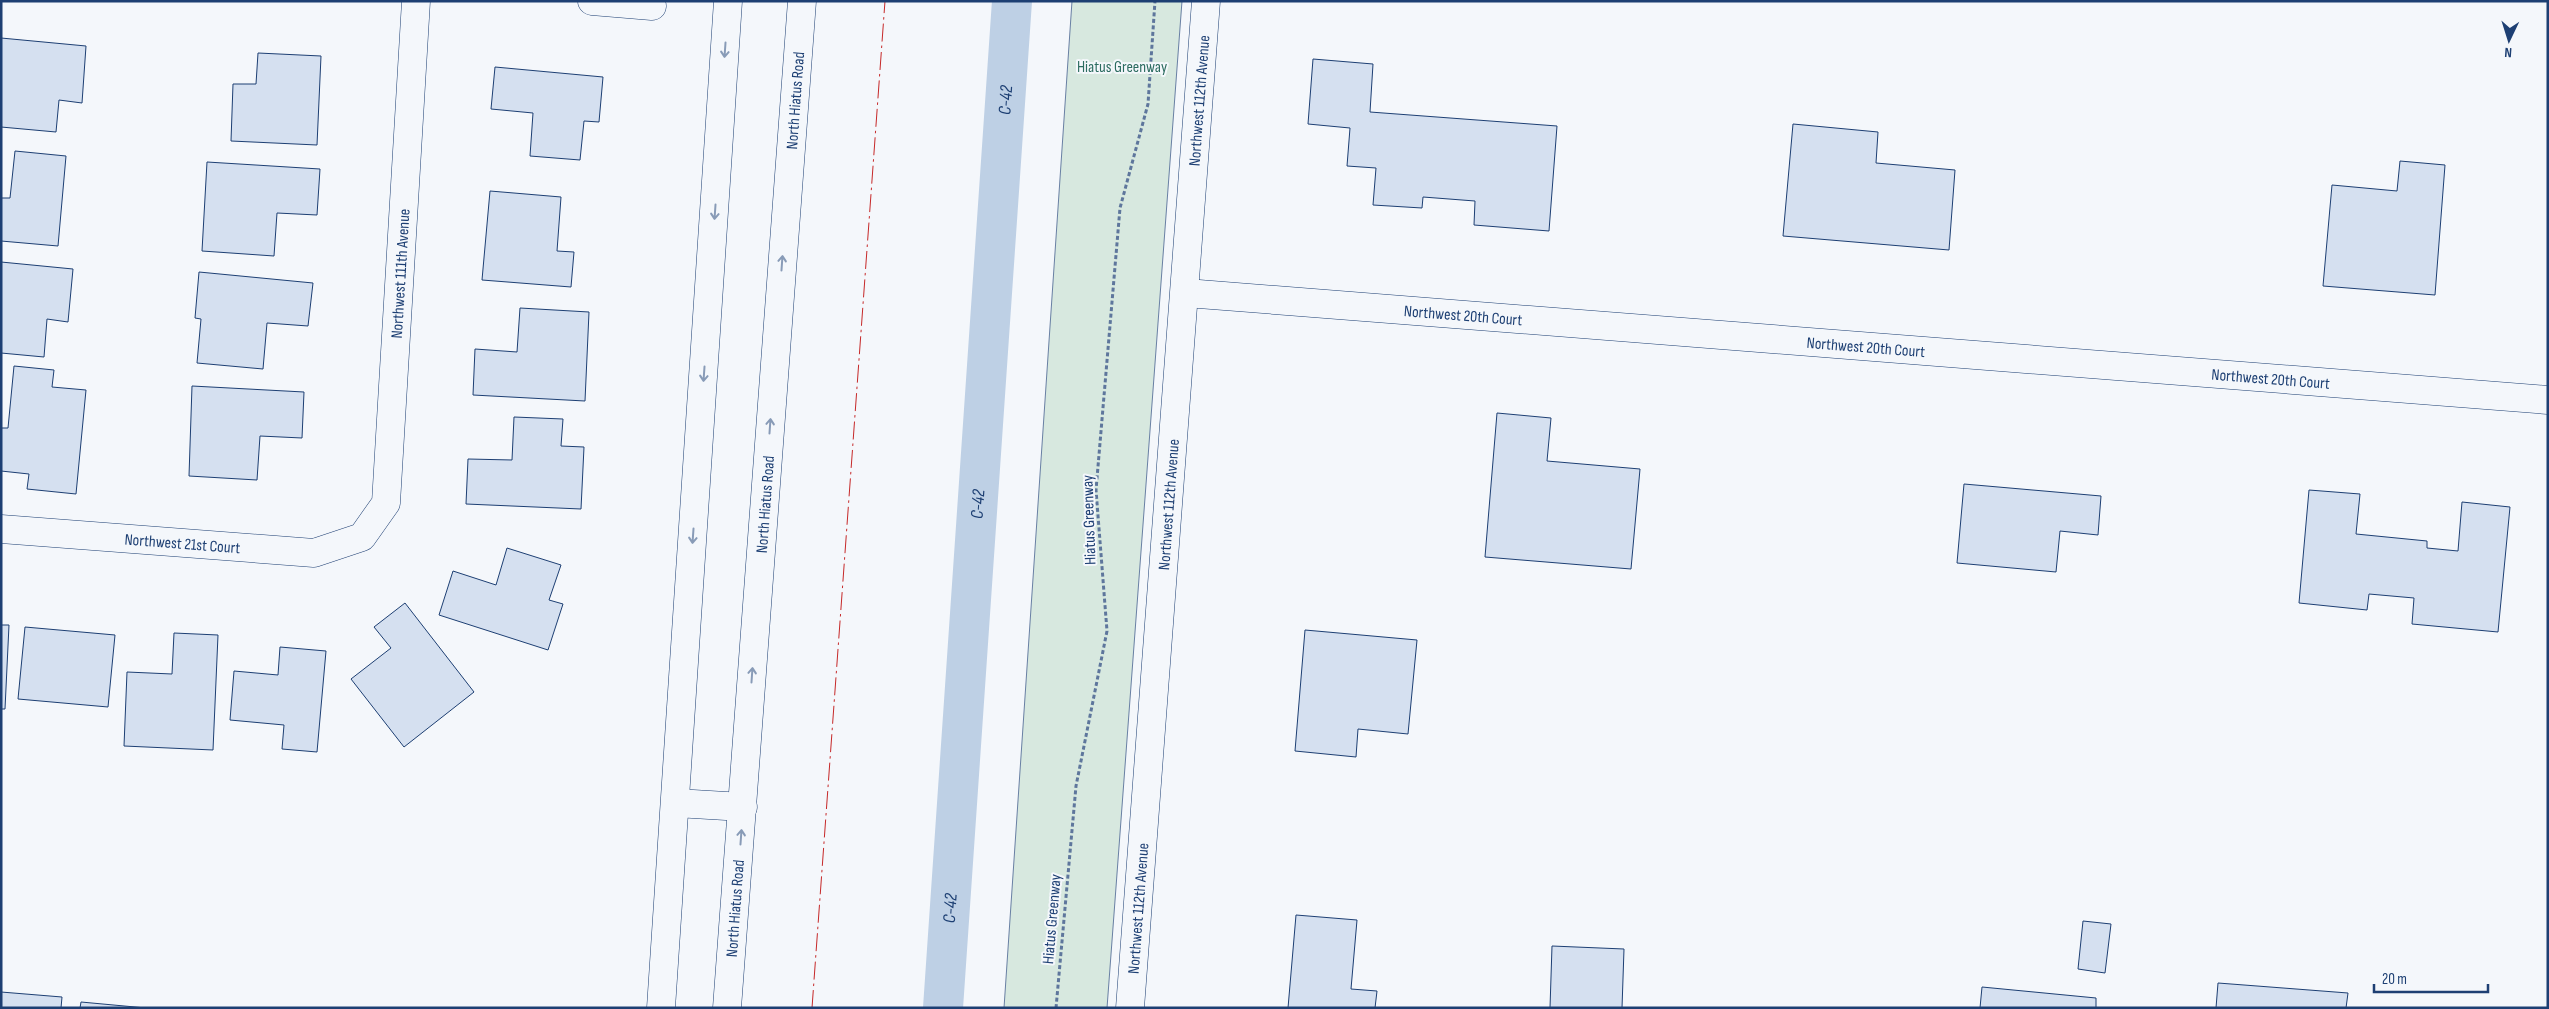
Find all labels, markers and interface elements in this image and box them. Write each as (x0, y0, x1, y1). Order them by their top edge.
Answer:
north arrow (2484, 15, 2534, 65)
street label: Northwest 112th Avenue (1186, 34, 1214, 167)
one-way arrow (720, 42, 729, 58)
text: N (2504, 44, 2512, 61)
street label: North Hiatus Road (783, 51, 809, 150)
park label: Hiatus Greenway (1077, 58, 1167, 77)
water label: C-42 (994, 84, 1017, 116)
one-way arrow (710, 204, 719, 220)
street label: Northwest 111th Avenue (388, 208, 415, 339)
one-way arrow (777, 256, 786, 272)
street label: Northwest 20th Court (1403, 302, 1523, 330)
street label: Northwest 20th Court (1806, 334, 1926, 362)
one-way arrow (699, 366, 708, 382)
street label: Northwest 20th Court (2211, 366, 2331, 394)
one-way arrow (765, 418, 775, 434)
street label: Northwest 112th Avenue (1155, 438, 1184, 571)
street label: North Hiatus Road (753, 455, 779, 554)
street label: Hiatus Greenway (1078, 475, 1101, 565)
water label: C-42 (967, 488, 990, 520)
one-way arrow (689, 528, 698, 544)
street label: Northwest 21st Court (124, 531, 241, 558)
one-way arrow (748, 667, 757, 683)
one-way arrow (736, 829, 745, 845)
street label: Northwest 112th Avenue (1125, 842, 1153, 975)
street label: North Hiatus Road (723, 859, 749, 958)
street label: Hiatus Greenway (1039, 873, 1066, 965)
water label: C-42 (939, 892, 962, 924)
scale bar (2374, 962, 2488, 994)
text: 20 m (2382, 970, 2407, 989)

